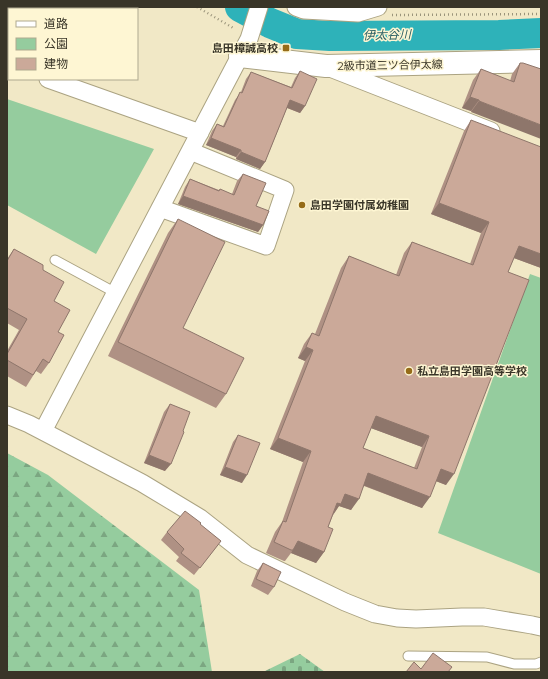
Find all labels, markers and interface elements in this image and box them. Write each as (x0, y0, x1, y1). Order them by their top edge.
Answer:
legend (8, 8, 138, 80)
text: 道路 (44, 16, 68, 31)
water label: 伊太谷川 (363, 27, 413, 42)
text: 公園 (44, 36, 68, 51)
place label: 島田樟誠高校 (212, 41, 278, 55)
marker: 島田樟誠高校 (281, 43, 291, 53)
text: 建物 (44, 56, 68, 71)
street label: 2級市道三ツ合伊太線 (337, 57, 443, 73)
place label: 島田学園付属幼稚園 (310, 198, 409, 212)
marker: 島田学園付属幼稚園 (297, 200, 307, 210)
place label: 私立島田学園高等学校 (417, 364, 527, 378)
marker: 私立島田学園高等学校 (404, 366, 414, 376)

